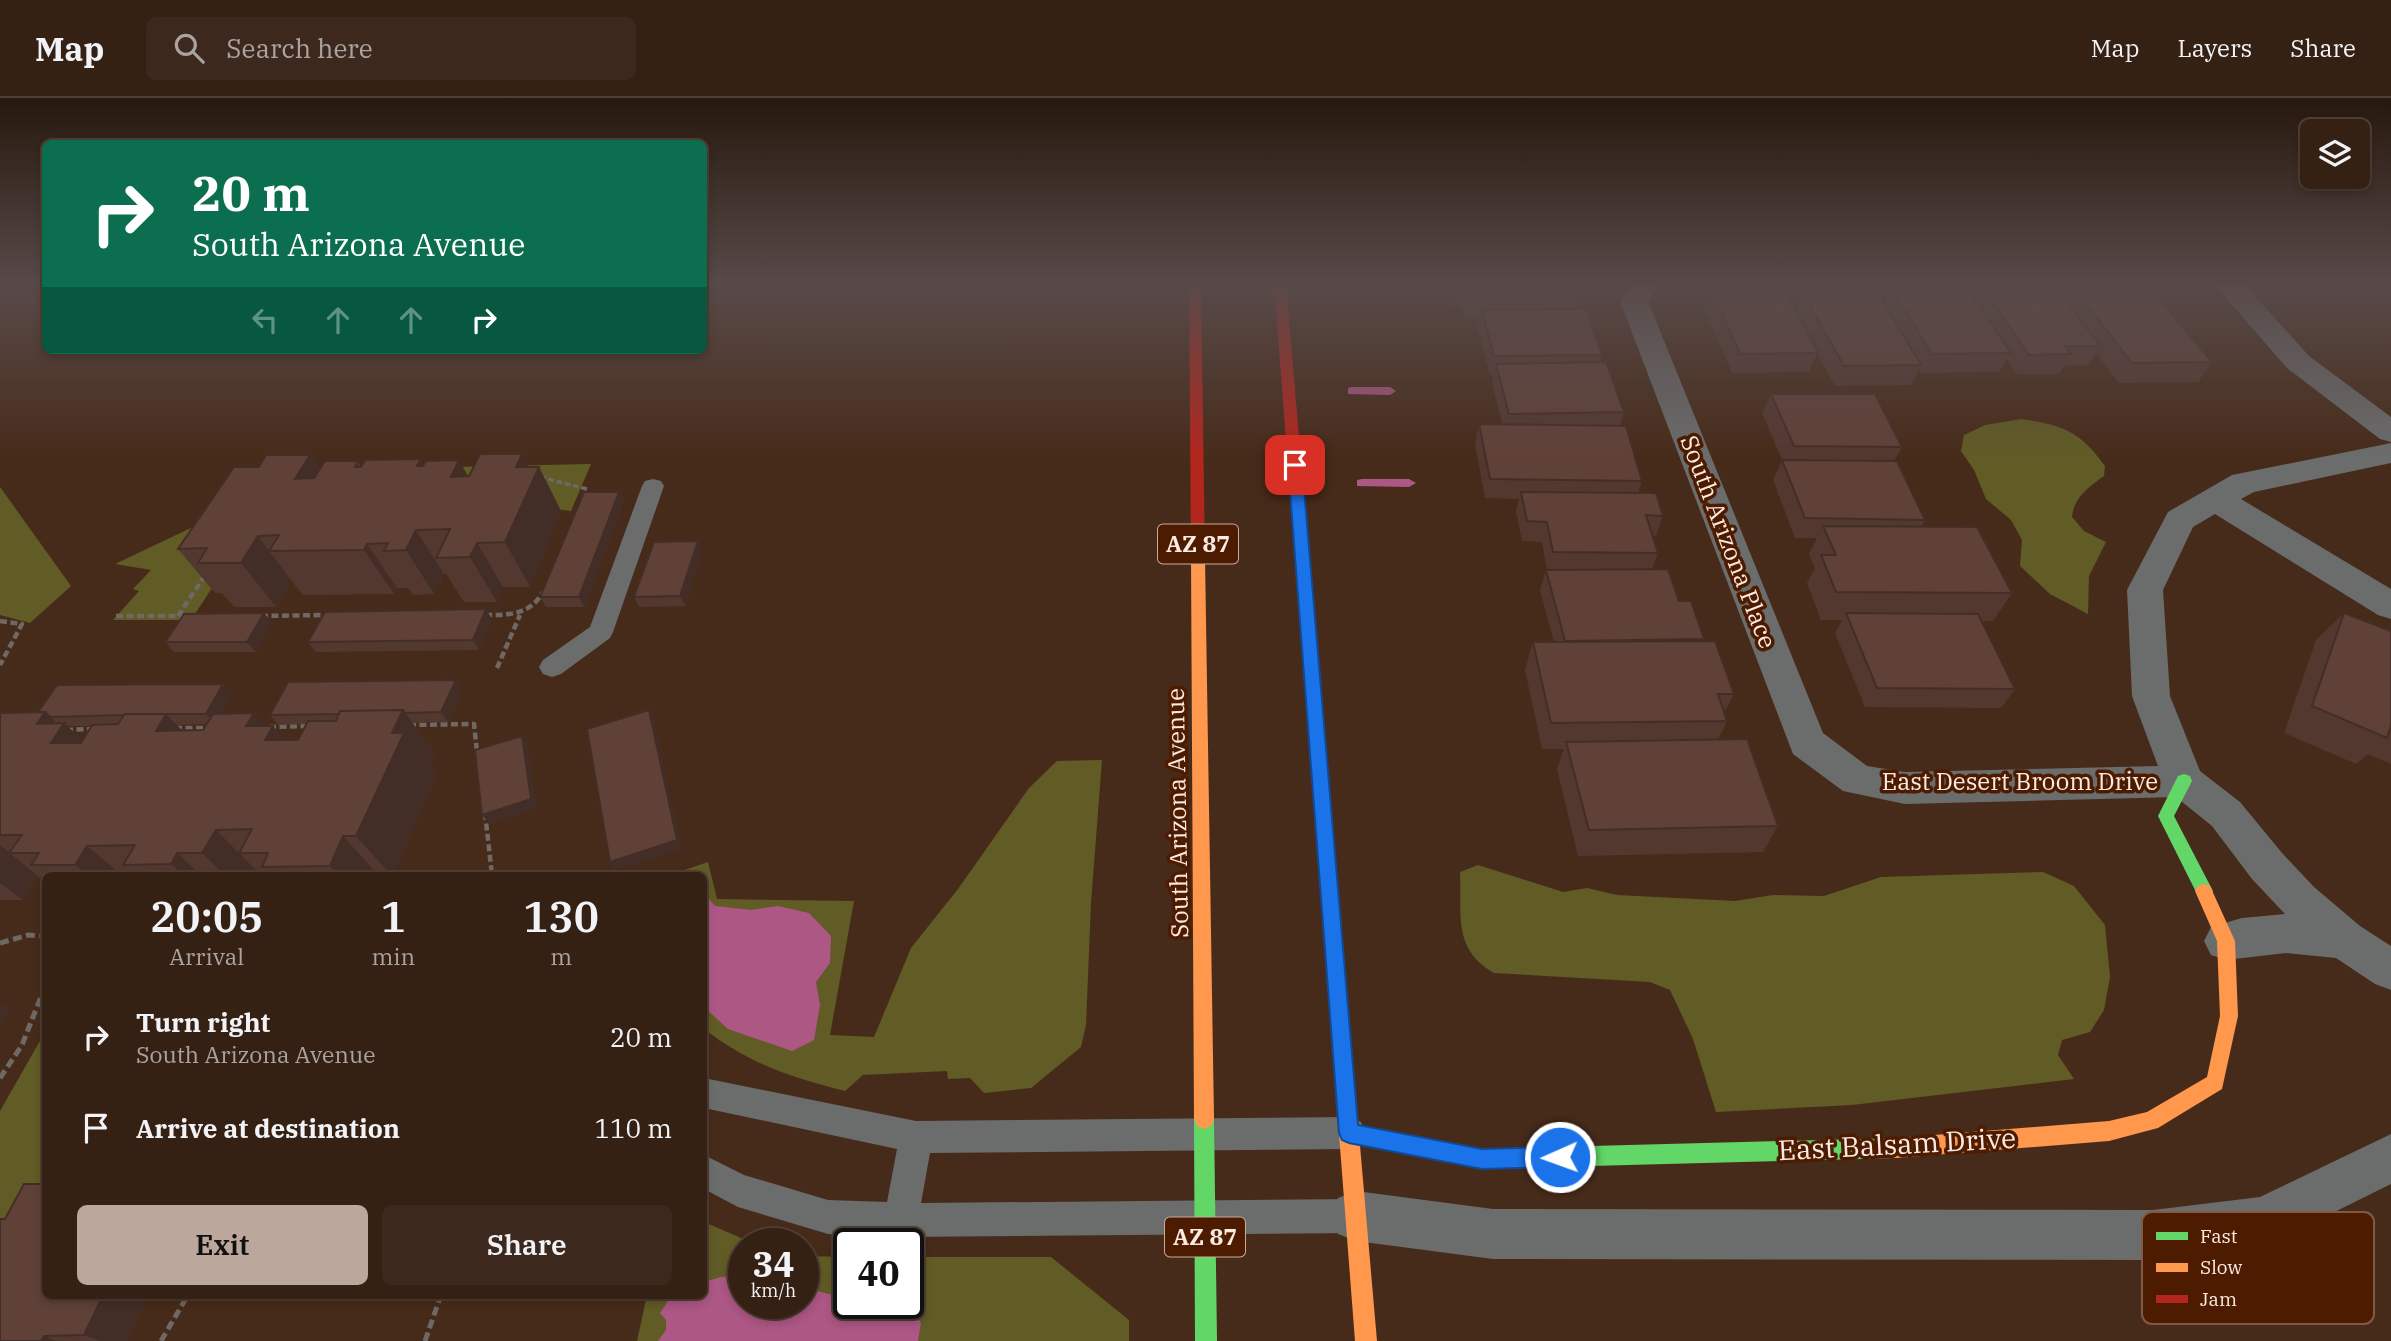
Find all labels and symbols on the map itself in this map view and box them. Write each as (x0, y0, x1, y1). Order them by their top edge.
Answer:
street label: South Arizona Place (1674, 430, 1784, 653)
pin (1265, 435, 1325, 495)
road number: AZ 87 (1158, 524, 1238, 564)
street label: South Arizona Avenue (1159, 688, 1195, 938)
street label: East Desert Broom Drive (1882, 765, 2158, 797)
street label: East Balsam Drive (1777, 1119, 2017, 1168)
position arrow (1523, 1120, 1597, 1194)
legend (2142, 1212, 2374, 1324)
road number: AZ 87 (1165, 1218, 1245, 1256)
text: Fast (2200, 1224, 2238, 1248)
speed limit sign: 40 (833, 1228, 924, 1319)
text: Slow (2200, 1255, 2242, 1279)
text: Jam (2200, 1287, 2237, 1311)

